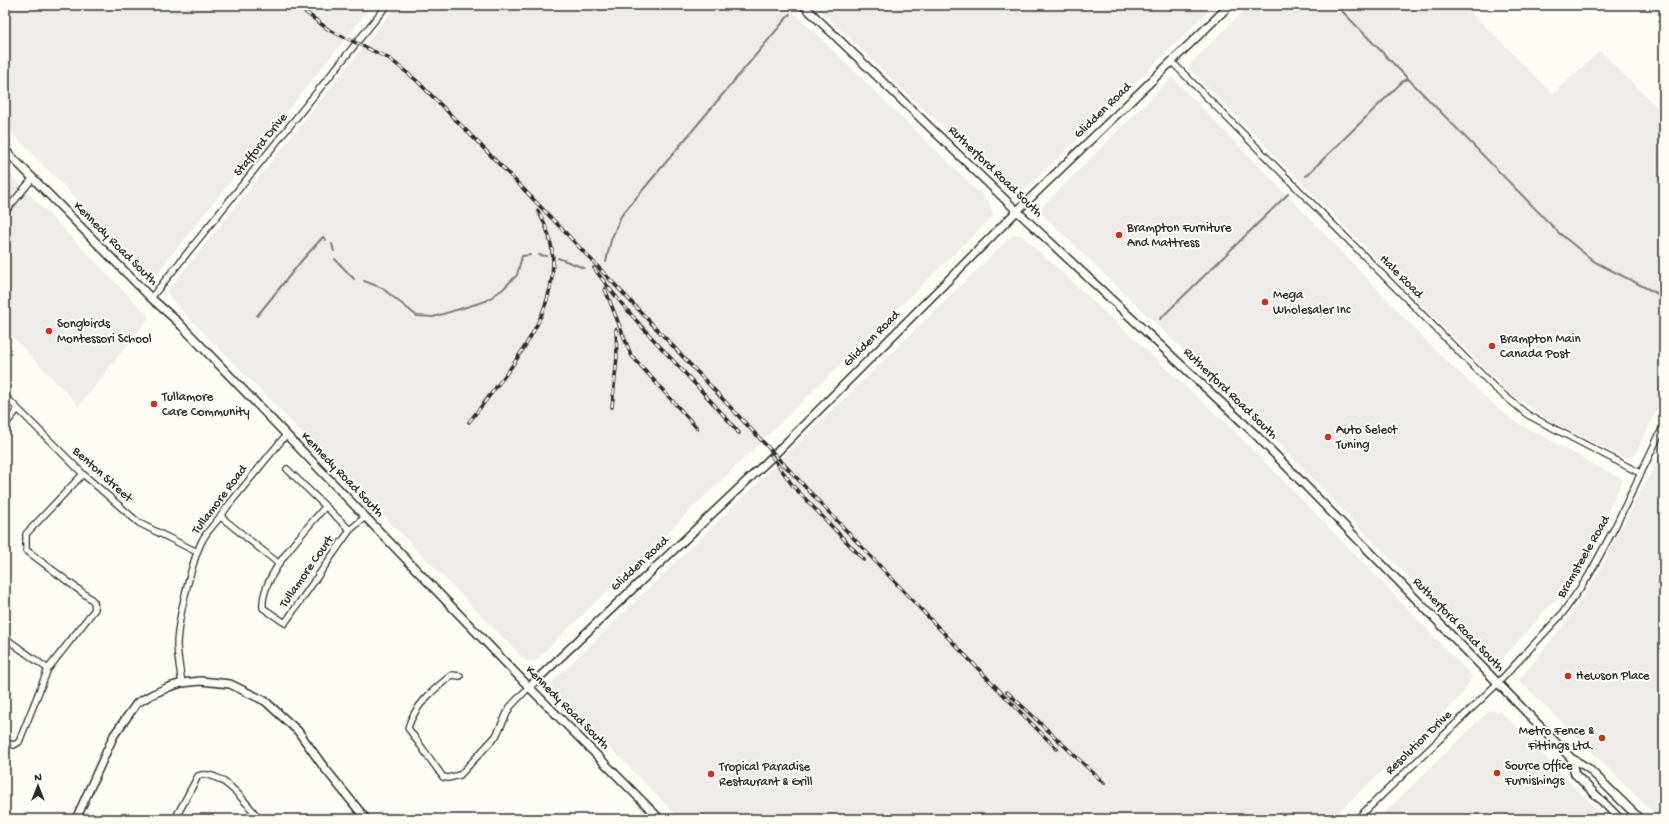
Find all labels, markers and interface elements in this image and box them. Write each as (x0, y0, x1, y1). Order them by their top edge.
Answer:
street label: Glidden Road (1071, 79, 1136, 142)
street label: Stafford Drive (231, 110, 291, 180)
street label: Rutherford Road South (945, 123, 1045, 221)
street label: Kennedy Road South (70, 199, 160, 289)
place label: Brampton Furniture And Mattress (1126, 221, 1232, 251)
marker: Brampton Furniture And Mattress (1114, 230, 1124, 240)
street label: Hale Road (1376, 252, 1427, 303)
place label: Mega Wholesaler Inc (1273, 288, 1351, 318)
marker: Mega Wholesaler Inc (1260, 297, 1270, 307)
street label: Glidden Road (841, 307, 904, 370)
place label: Songbirds Montessori School (57, 317, 152, 347)
marker: Songbirds Montessori School (44, 326, 54, 336)
place label: Brampton Main Canada Post (1499, 332, 1581, 362)
marker: Brampton Main Canada Post (1487, 341, 1497, 351)
street label: Rutherford Road South (1180, 345, 1280, 443)
place label: Tullamore Care Community (161, 390, 250, 420)
marker: Tullamore Care Community (149, 399, 159, 409)
place label: Auto Select Tuning (1335, 423, 1399, 453)
street label: Kennedy Road South (297, 429, 387, 521)
marker: Auto Select Tuning (1323, 432, 1333, 442)
street label: Benton Street (68, 443, 136, 507)
street label: Tullamore Road (188, 461, 252, 538)
street label: Bramsteele Road (1554, 512, 1614, 602)
street label: Tullamore Court (276, 532, 338, 612)
street label: Glidden Road (608, 533, 673, 595)
street label: Rutherford Road South (1409, 575, 1507, 675)
street label: Kennedy Road South (522, 663, 612, 753)
place label: Hewson Place (1576, 669, 1650, 684)
marker: Hewson Place (1563, 671, 1573, 681)
street label: Resolution Drive (1383, 707, 1456, 778)
place label: Metro Fence & Fittings Ltd. (1519, 724, 1594, 754)
marker: Metro Fence & Fittings Ltd. (1597, 733, 1607, 743)
place label: Source Office Furnishings (1504, 759, 1573, 789)
place label: Tropical Paradise Restaurant & Grill (718, 760, 813, 790)
north arrow (18, 766, 58, 806)
marker: Source Office Furnishings (1492, 768, 1502, 778)
marker: Tropical Paradise Restaurant & Grill (706, 769, 716, 779)
text: N (34, 772, 42, 784)

